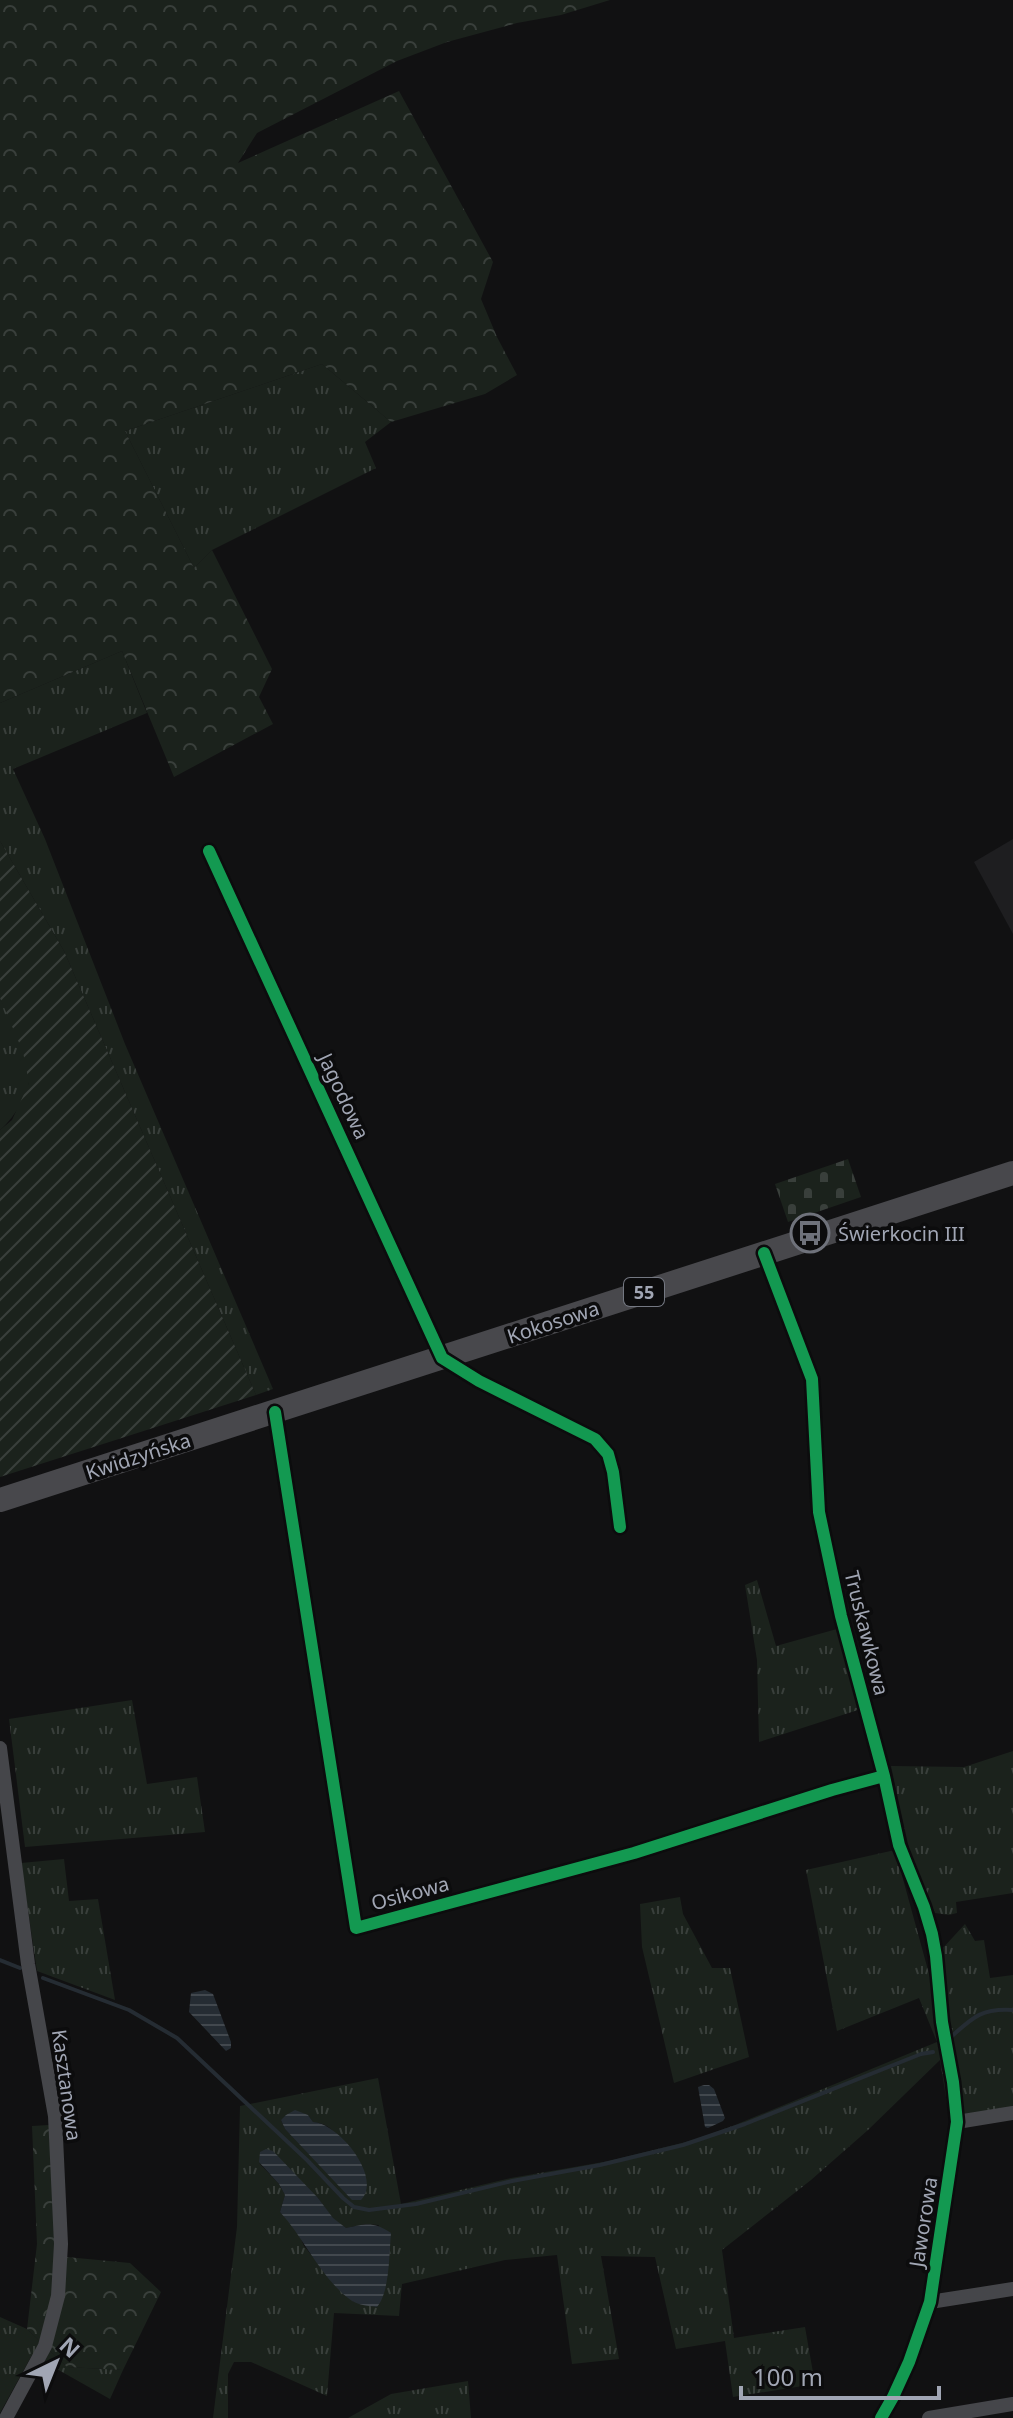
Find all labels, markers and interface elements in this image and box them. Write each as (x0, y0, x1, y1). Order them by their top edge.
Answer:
street label: Jagodowa (311, 1047, 376, 1143)
bus stop icon: Świerkocin III (789, 1212, 831, 1254)
place label: Świerkocin III (838, 1220, 965, 1247)
road number: 55 (624, 1278, 664, 1306)
street label: Kokosowa (503, 1294, 603, 1350)
street label: Kwidzyńska (82, 1426, 194, 1486)
street label: Truskawkowa (839, 1568, 895, 1698)
street label: Osikowa (368, 1870, 452, 1916)
street label: Kasztanowa (46, 2028, 88, 2142)
street label: Jaworowa (902, 2175, 943, 2271)
north arrow (16, 2322, 96, 2402)
text: N (54, 2330, 87, 2364)
scale bar (741, 2350, 939, 2400)
text: 100 m (753, 2360, 823, 2393)

